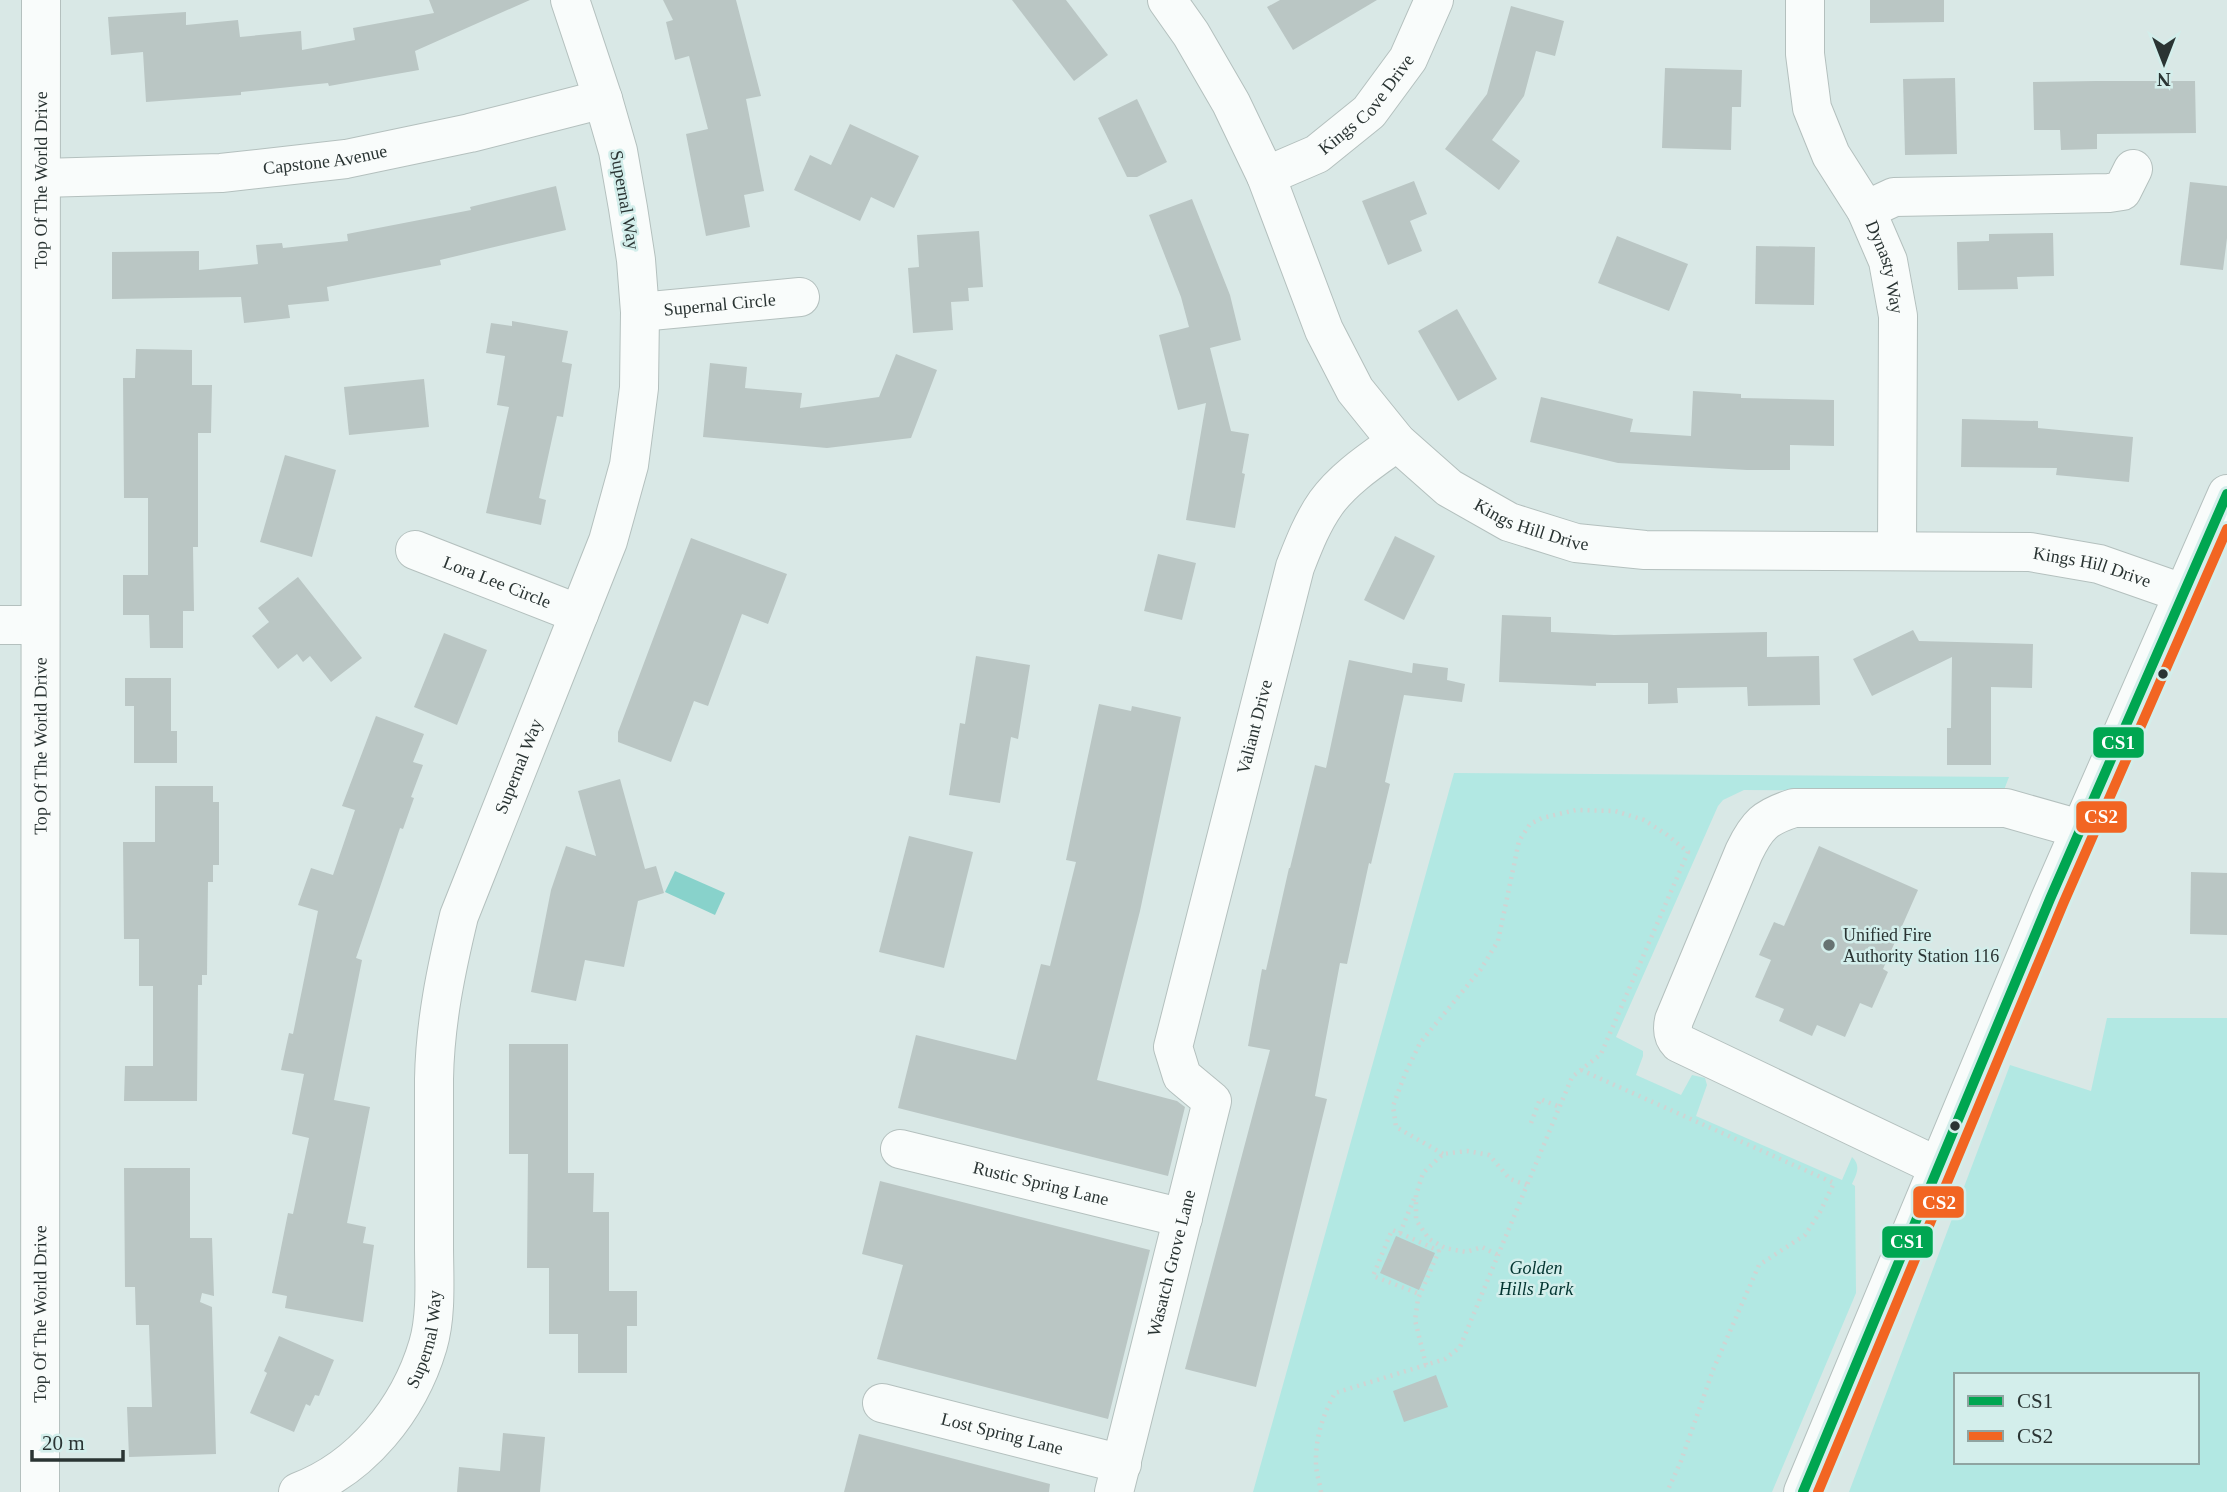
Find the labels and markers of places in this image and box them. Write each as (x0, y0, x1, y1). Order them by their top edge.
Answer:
unlabelled marker (2156, 667, 2170, 681)
place label: Unified Fire Authority Station 116 (1843, 925, 1999, 966)
marker: Unified Fire Authority Station 116 (1821, 937, 1837, 953)
unlabelled marker (1948, 1119, 1962, 1133)

